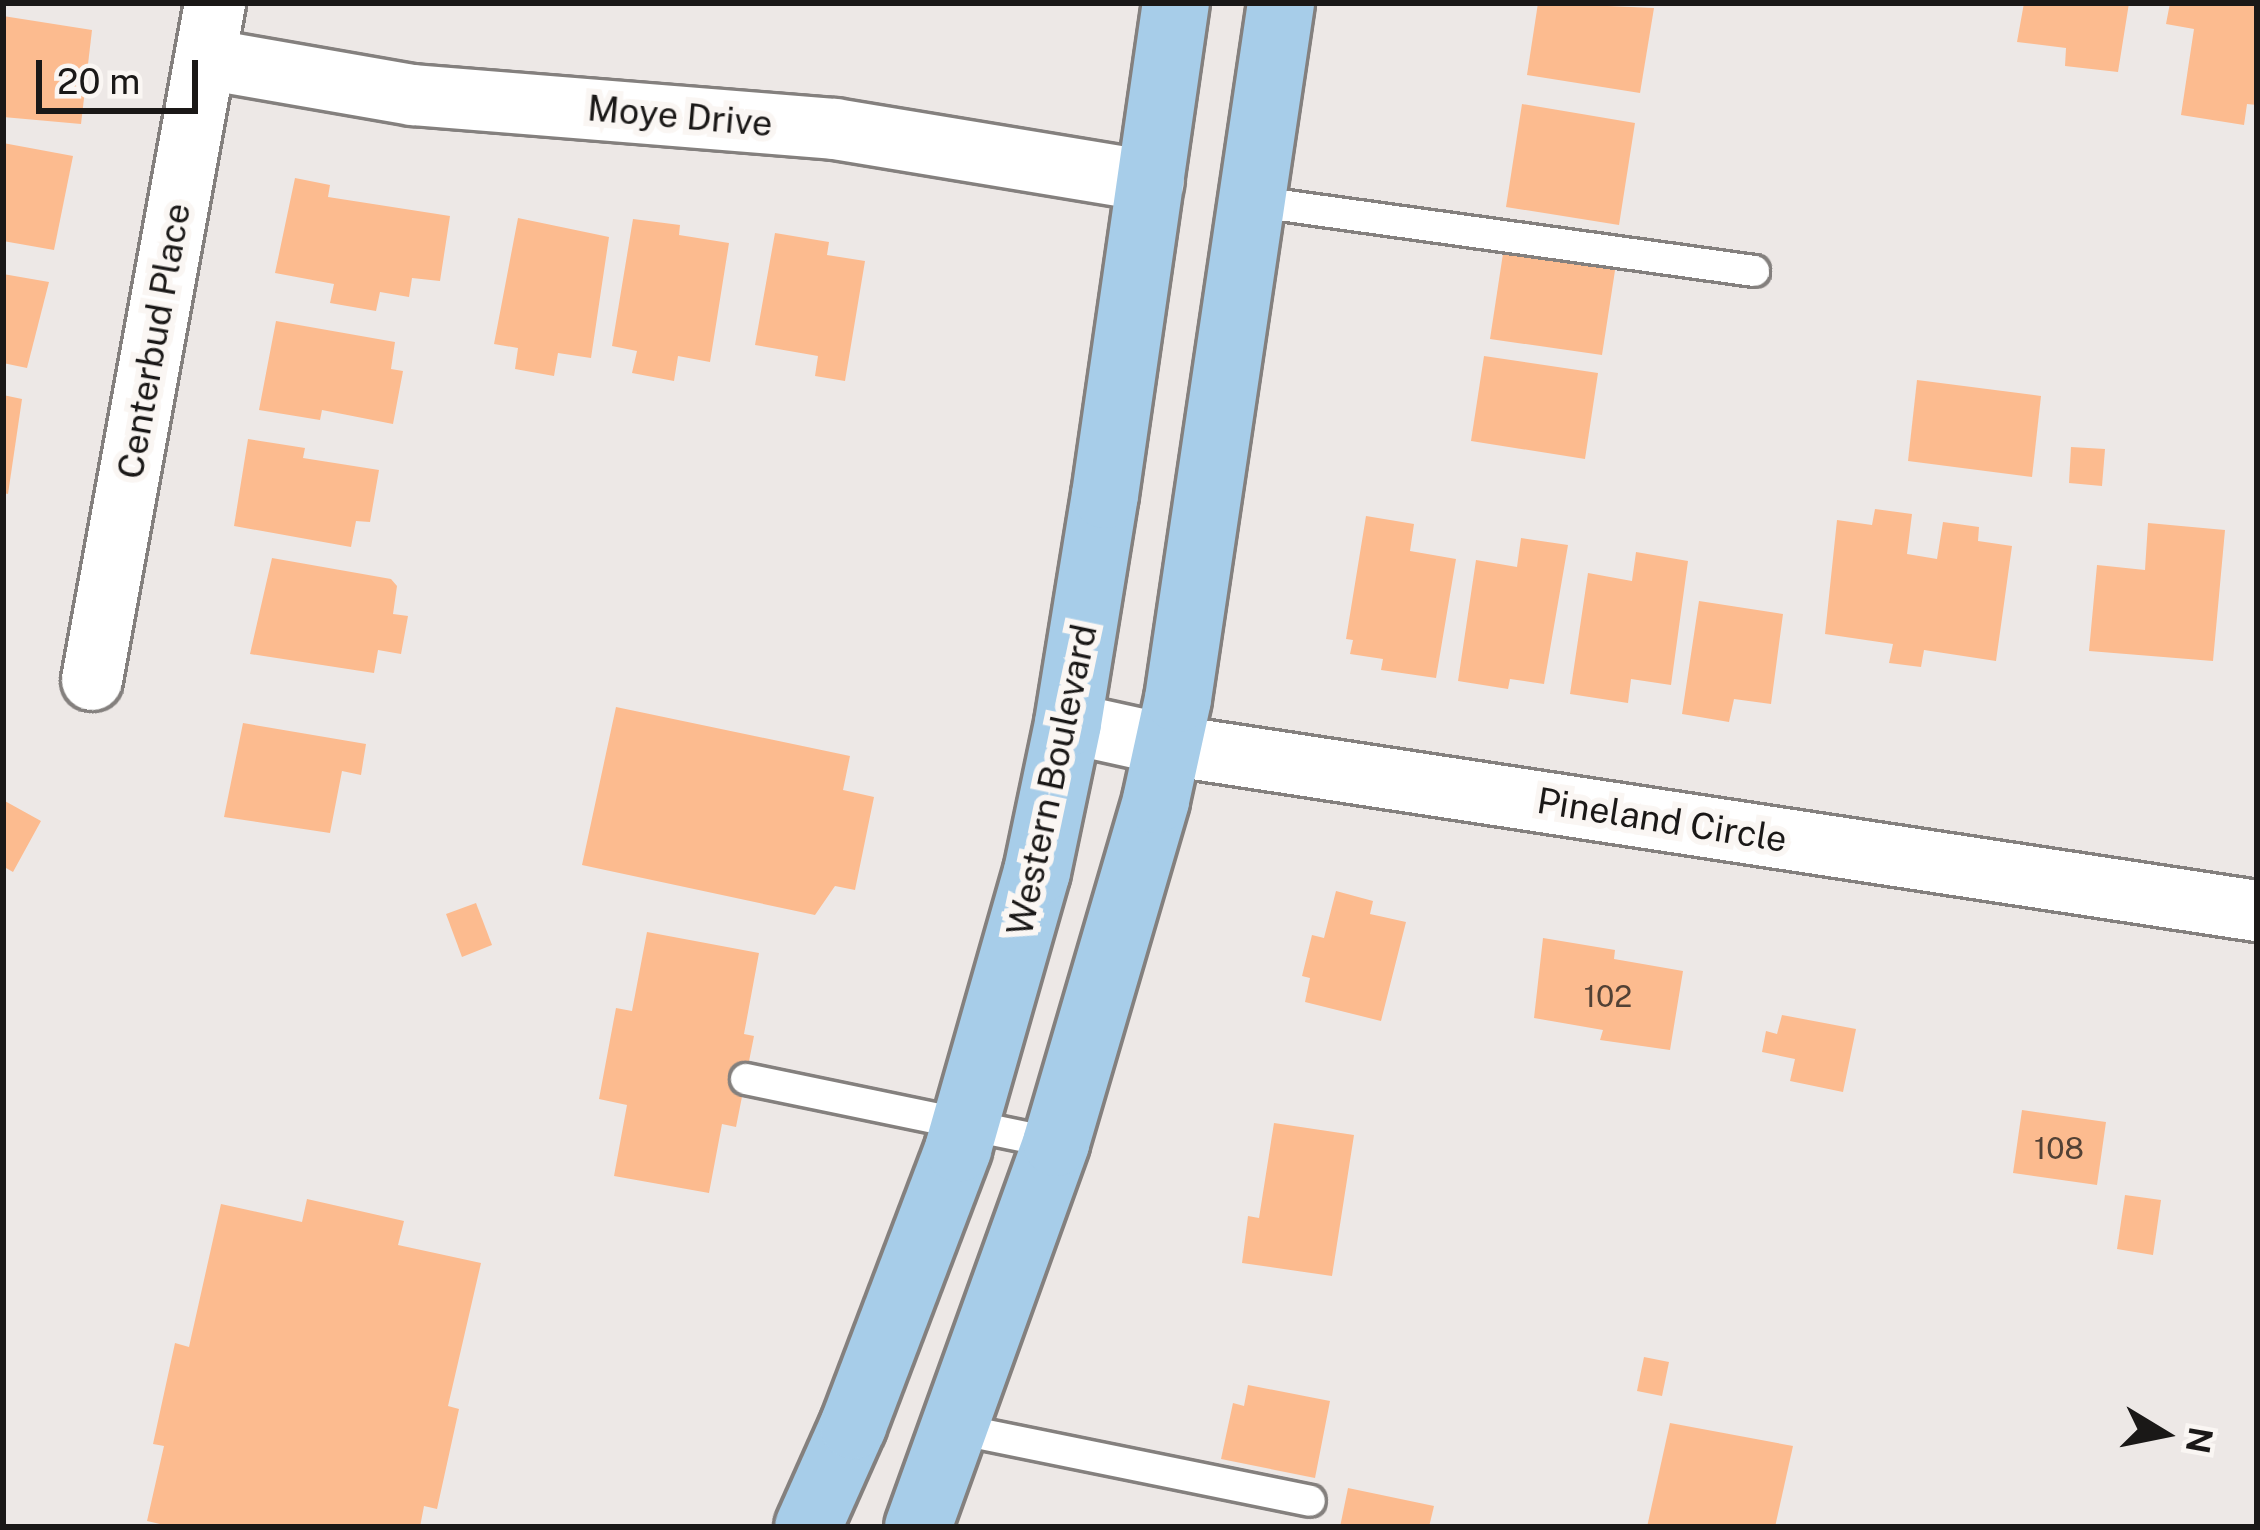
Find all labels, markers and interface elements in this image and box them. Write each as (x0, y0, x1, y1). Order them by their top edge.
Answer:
scale bar (42, 36, 204, 110)
text: 20 m (57, 60, 140, 102)
street label: Moye Drive (586, 86, 774, 146)
street label: Centerbud Place (109, 200, 199, 482)
street label: Western Boulevard (998, 621, 1106, 939)
street label: Pineland Circle (1534, 779, 1790, 861)
house number: 102 (1584, 978, 1632, 1014)
house number: 108 (2034, 1130, 2084, 1166)
north arrow (2104, 1374, 2224, 1494)
text: N (2179, 1424, 2220, 1456)

